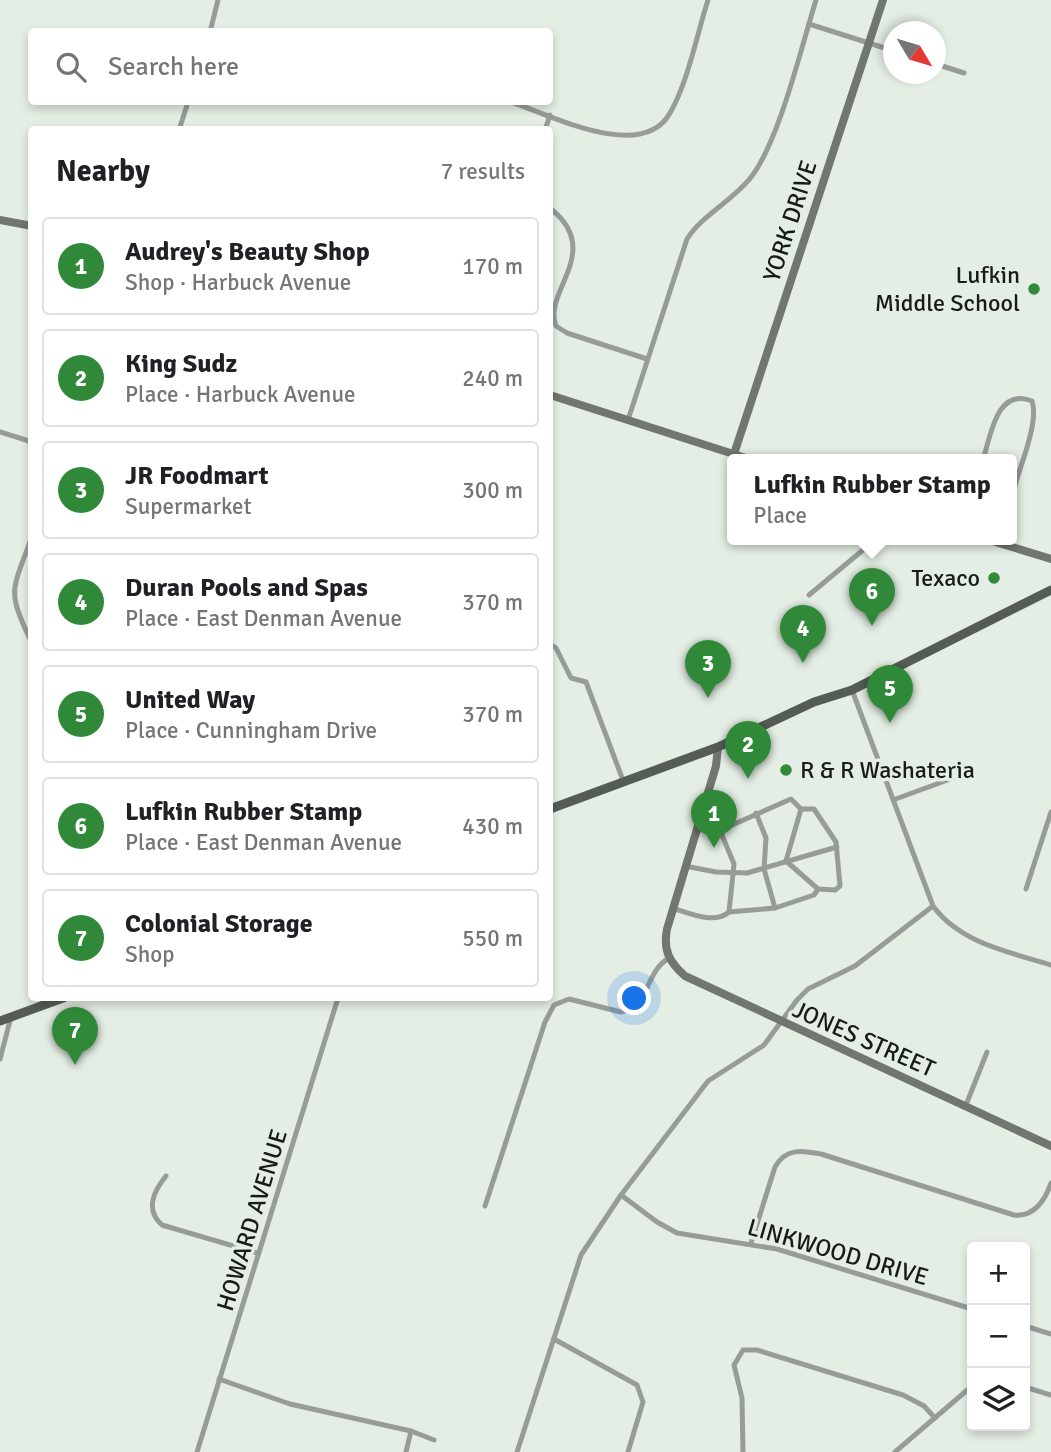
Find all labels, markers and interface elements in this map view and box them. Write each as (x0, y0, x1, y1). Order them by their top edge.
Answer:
north arrow (883, 21, 946, 84)
search box (28, 28, 553, 105)
icon: search (52, 48, 90, 86)
text: Search here (108, 51, 239, 83)
text: Nearby (56, 153, 150, 190)
text: 7 results (441, 157, 525, 186)
street label: YORK DRIVE (756, 157, 824, 285)
text: Audrey's Beauty Shop (125, 236, 370, 268)
text: 1 (75, 252, 87, 281)
text: 170 m (462, 252, 523, 281)
place label: Lufkin Middle School (875, 260, 1020, 318)
text: Shop · Harbuck Avenue (125, 268, 351, 297)
marker: Lufkin Middle School (1026, 281, 1042, 297)
text: King Sudz (125, 348, 237, 380)
text: 2 (75, 364, 87, 393)
text: 240 m (462, 364, 523, 393)
text: Place · Harbuck Avenue (125, 380, 355, 409)
popup (727, 454, 1017, 545)
text: JR Foodmart (125, 460, 269, 492)
text: Lufkin Rubber Stamp (753, 469, 991, 501)
text: 3 (75, 476, 87, 505)
text: 300 m (462, 476, 523, 505)
text: Supermarket (125, 492, 252, 521)
text: Place (753, 501, 807, 530)
place label: Texaco (912, 563, 980, 593)
pin: 6 (849, 568, 895, 626)
marker: Texaco (986, 570, 1002, 586)
text: Duran Pools and Spas (125, 572, 368, 604)
text: 4 (75, 588, 87, 617)
text: 370 m (462, 588, 523, 617)
text: Place · East Denman Avenue (125, 604, 402, 633)
pin: 4 (780, 605, 826, 663)
pin: 3 (685, 640, 731, 698)
pin: 5 (867, 665, 913, 723)
text: United Way (125, 684, 255, 716)
text: 5 (75, 700, 87, 729)
text: 370 m (462, 700, 523, 729)
text: Place · Cunningham Drive (125, 716, 377, 745)
pin: 2 (725, 721, 771, 779)
place label: R & R Washateria (800, 755, 975, 785)
marker: R & R Washateria (778, 762, 794, 778)
pin: 1 (691, 790, 737, 848)
text: Lufkin Rubber Stamp (125, 796, 362, 828)
text: 6 (75, 812, 87, 841)
text: 430 m (462, 812, 523, 841)
text: Place · East Denman Avenue (125, 828, 402, 857)
text: Colonial Storage (125, 908, 313, 940)
text: 7 (75, 924, 87, 953)
text: 550 m (462, 924, 523, 953)
text: Shop (125, 940, 174, 969)
your location (617, 981, 651, 1015)
street label: JONES STREET (788, 994, 940, 1084)
pin: 7 (52, 1007, 98, 1065)
street label: HOWARD AVENUE (210, 1126, 294, 1314)
street label: LINKWOOD DRIVE (744, 1212, 932, 1292)
map controls (967, 1242, 1030, 1431)
button: + (967, 1242, 1030, 1305)
button: − (967, 1305, 1030, 1368)
button: layers (967, 1368, 1030, 1431)

